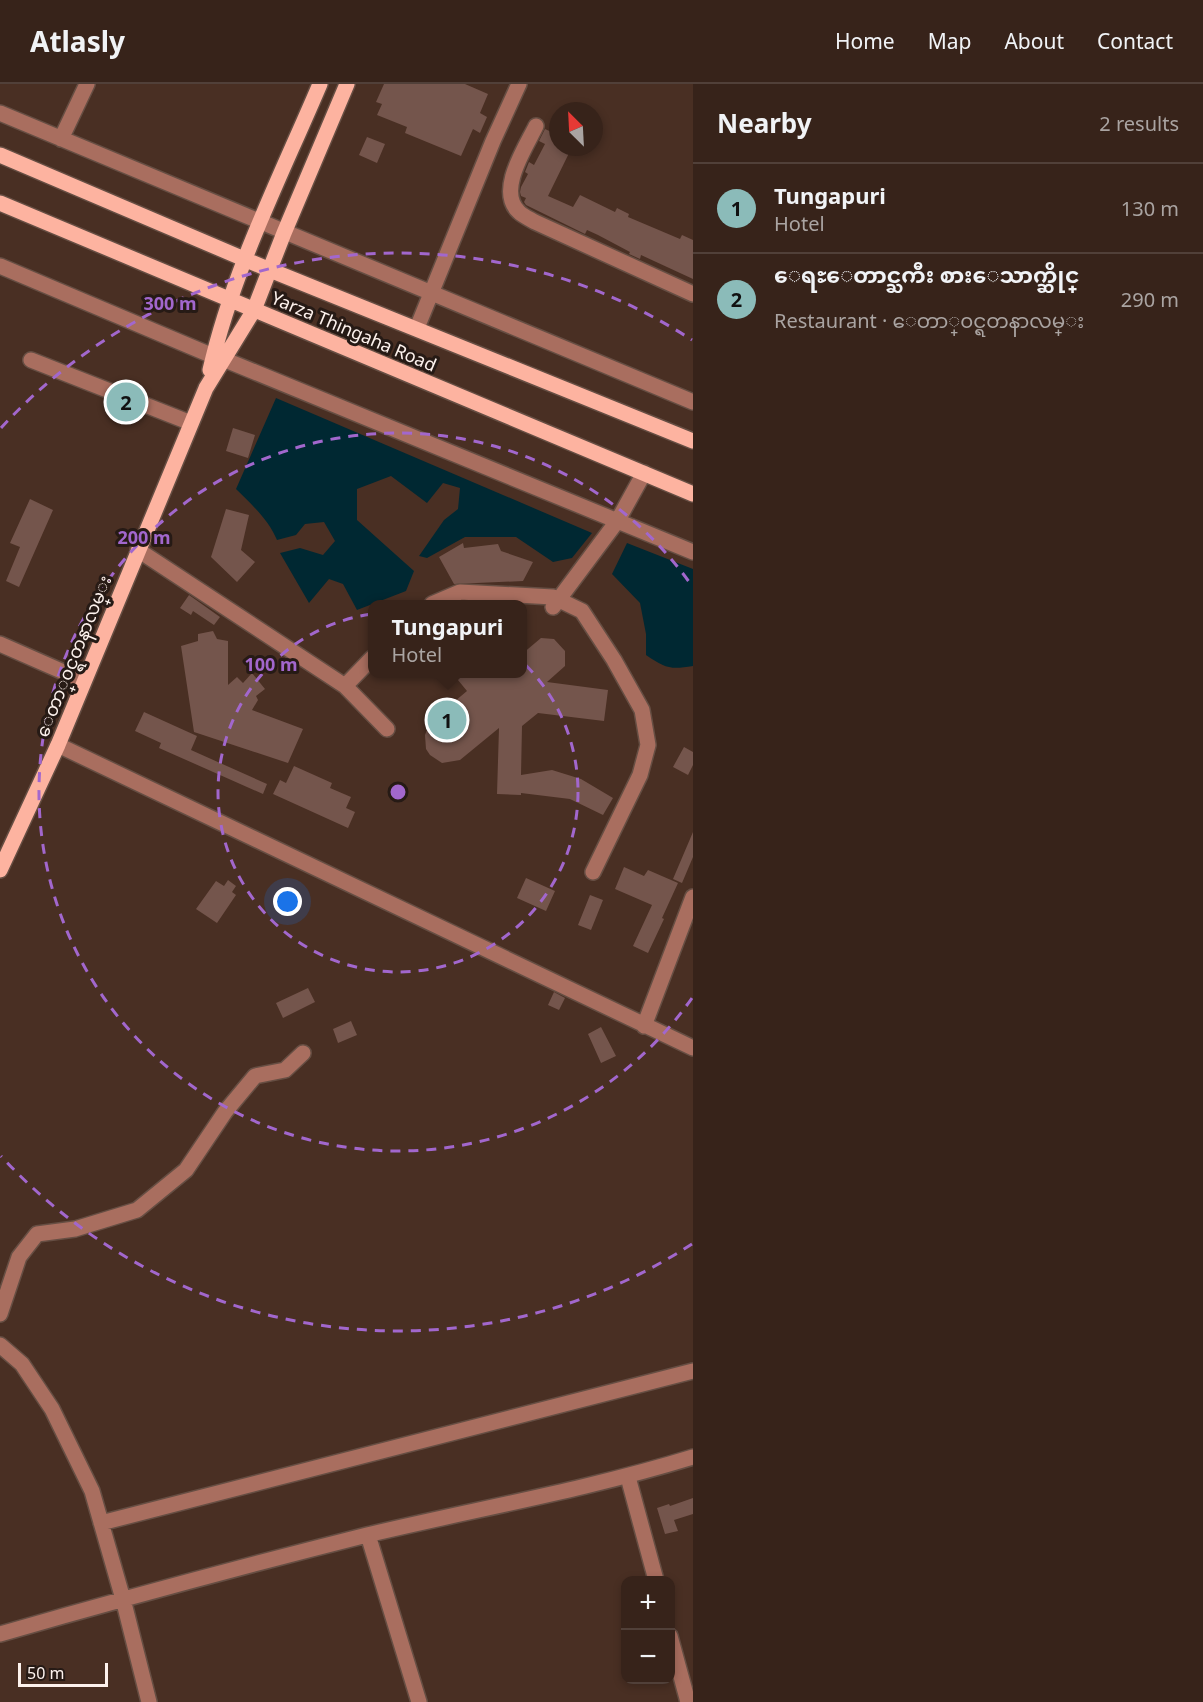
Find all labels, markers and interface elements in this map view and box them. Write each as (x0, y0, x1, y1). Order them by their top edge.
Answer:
text: Atlasly (30, 22, 125, 60)
text: Home (835, 27, 895, 55)
text: Map (928, 27, 971, 55)
text: About (1004, 27, 1064, 55)
text: Contact (1097, 27, 1173, 55)
north arrow (549, 102, 603, 156)
text: Nearby (717, 105, 812, 141)
text: 2 results (1099, 110, 1179, 137)
text: Tungapuri (774, 180, 886, 210)
text: 1 (731, 195, 742, 222)
text: 130 m (1121, 195, 1179, 222)
text: Hotel (774, 210, 825, 237)
text: ေရႊေတာင္ႀကီး စားေသာက္ဆိုင္ (774, 259, 1079, 289)
street label: Yarza Thingaha Road (268, 285, 440, 377)
text: 2 (731, 286, 742, 313)
text: 290 m (1121, 286, 1179, 313)
text: 300 m (143, 291, 197, 315)
text: Restaurant · ေတာ္၀င္ရတနာလမ္း (774, 307, 1084, 334)
pin: 2 (106, 380, 146, 424)
text: 200 m (117, 525, 171, 549)
street label: ေတာ္၀င္ရတနာလမ္း (30, 572, 121, 742)
popup (368, 600, 527, 678)
text: Tungapuri (392, 611, 503, 641)
text: Hotel (392, 641, 442, 668)
text: 100 m (244, 652, 298, 676)
pin: 1 (428, 698, 466, 742)
centre of rings (388, 782, 408, 802)
your location (273, 887, 302, 916)
map controls (621, 1576, 675, 1684)
button: + (621, 1576, 675, 1630)
button: − (621, 1630, 675, 1684)
scale bar (18, 1660, 108, 1688)
text: 50 m (27, 1662, 64, 1684)

